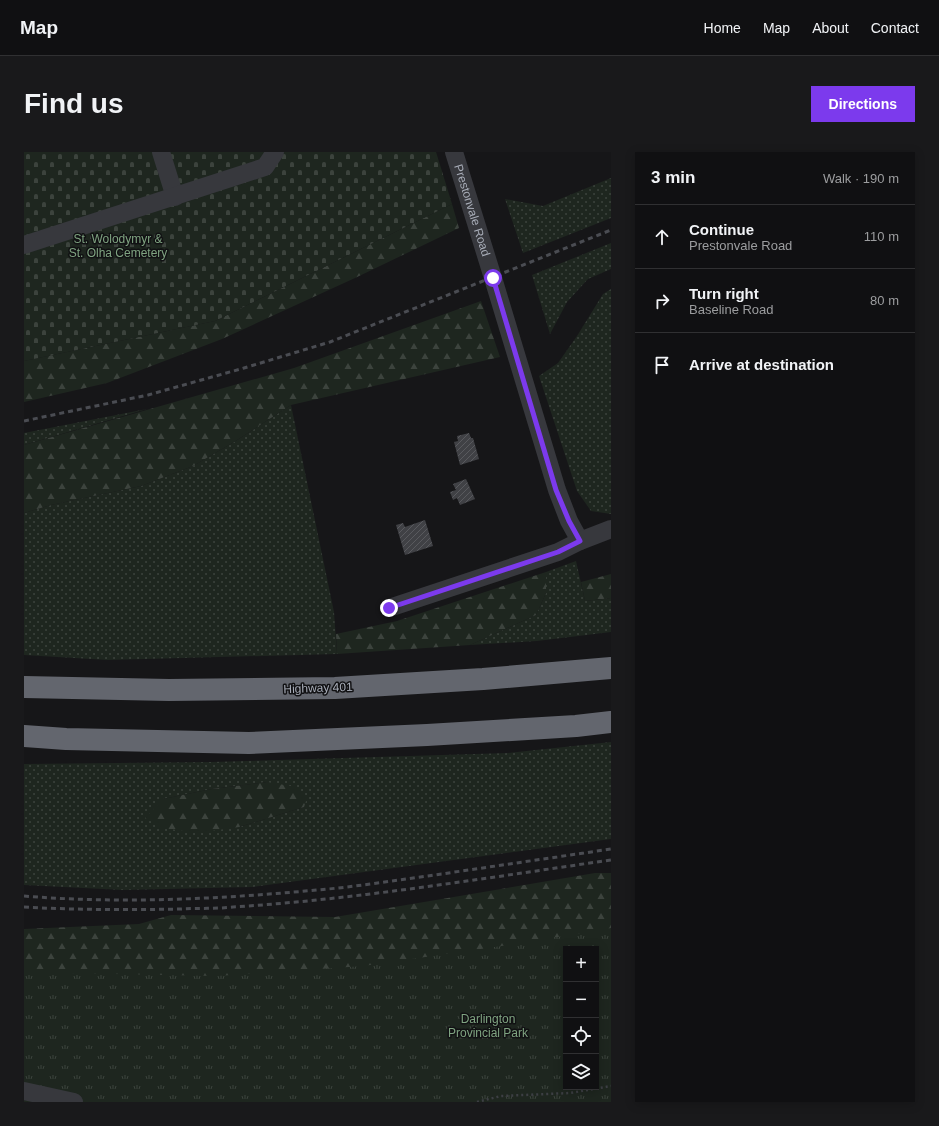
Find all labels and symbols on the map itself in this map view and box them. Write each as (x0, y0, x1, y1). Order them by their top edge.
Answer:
street label: Prestonvale Road (451, 163, 493, 258)
park label: St. Wolodymyr & St. Olha Cemetery (69, 232, 167, 260)
route start (484, 269, 502, 287)
route end (380, 599, 398, 617)
street label: Highway 401 (283, 680, 353, 696)
park label: Darlington Provincial Park (448, 1012, 529, 1040)

